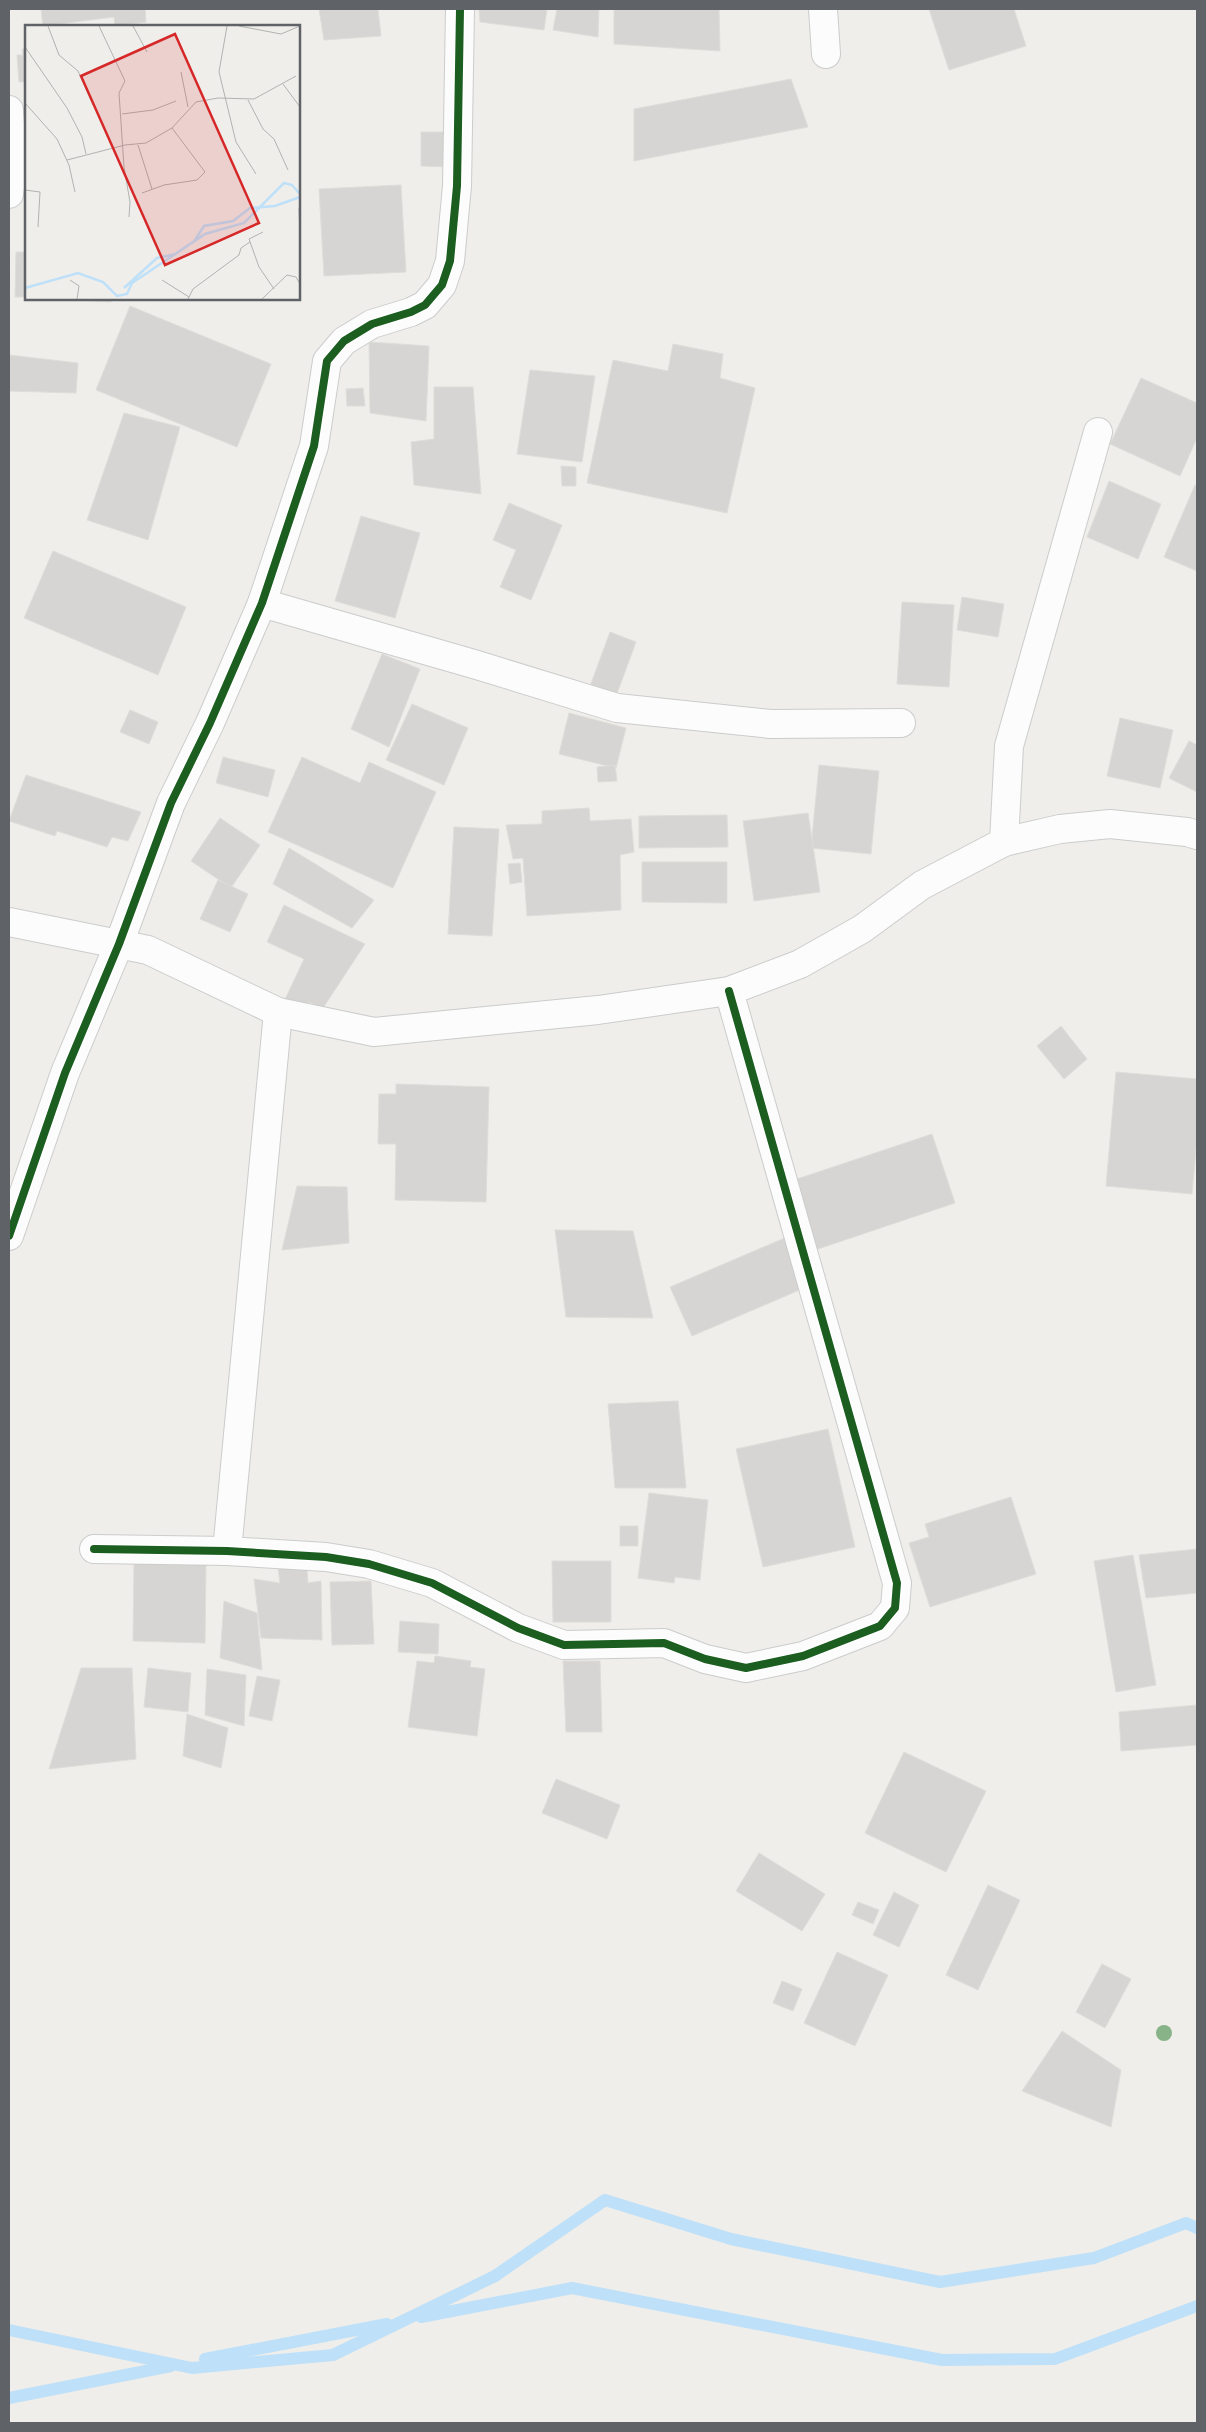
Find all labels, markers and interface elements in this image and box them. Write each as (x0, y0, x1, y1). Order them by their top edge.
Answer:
inset map (25, 25, 300, 300)

